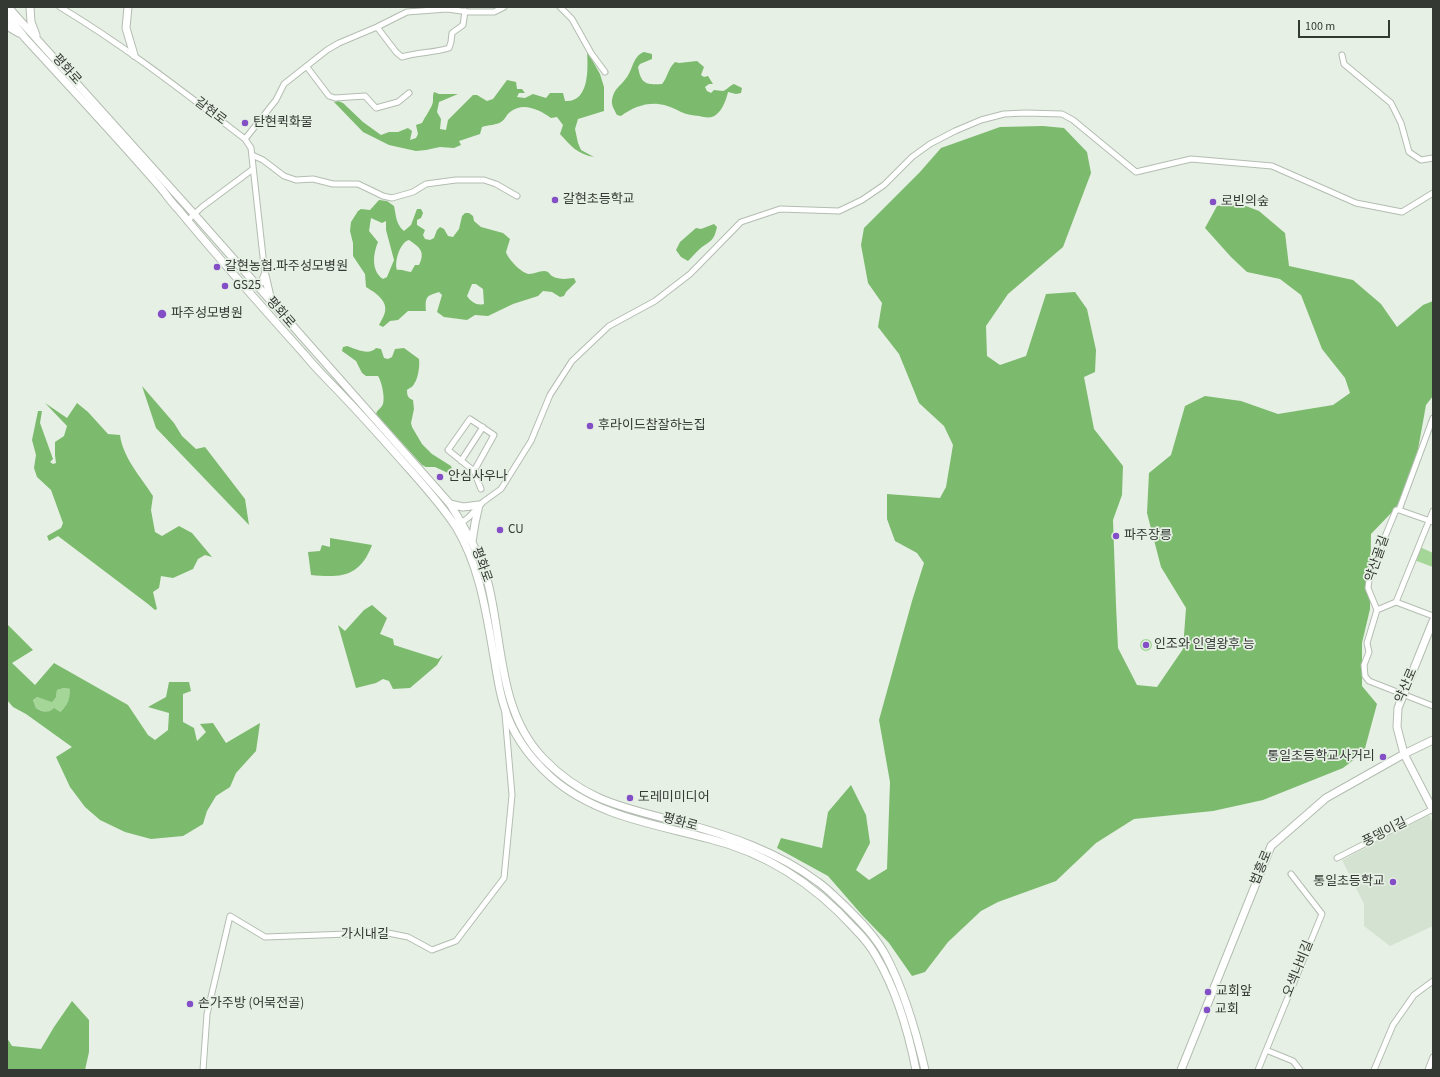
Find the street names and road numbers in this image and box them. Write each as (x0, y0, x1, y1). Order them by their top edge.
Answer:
street label: 평화로 (48, 51, 84, 89)
street label: 갈현로 (191, 95, 229, 129)
street label: 평화로 (262, 294, 298, 332)
street label: 약산골길 (1363, 534, 1393, 584)
street label: 평화로 (468, 545, 494, 585)
street label: 약산로 (1393, 666, 1421, 706)
street label: 평화로 (661, 811, 699, 835)
street label: 풍뎅이길 (1360, 815, 1410, 851)
street label: 법흥로 (1248, 848, 1276, 888)
street label: 가시내길 (341, 927, 389, 943)
street label: 오색나비길 (1281, 938, 1317, 1000)

